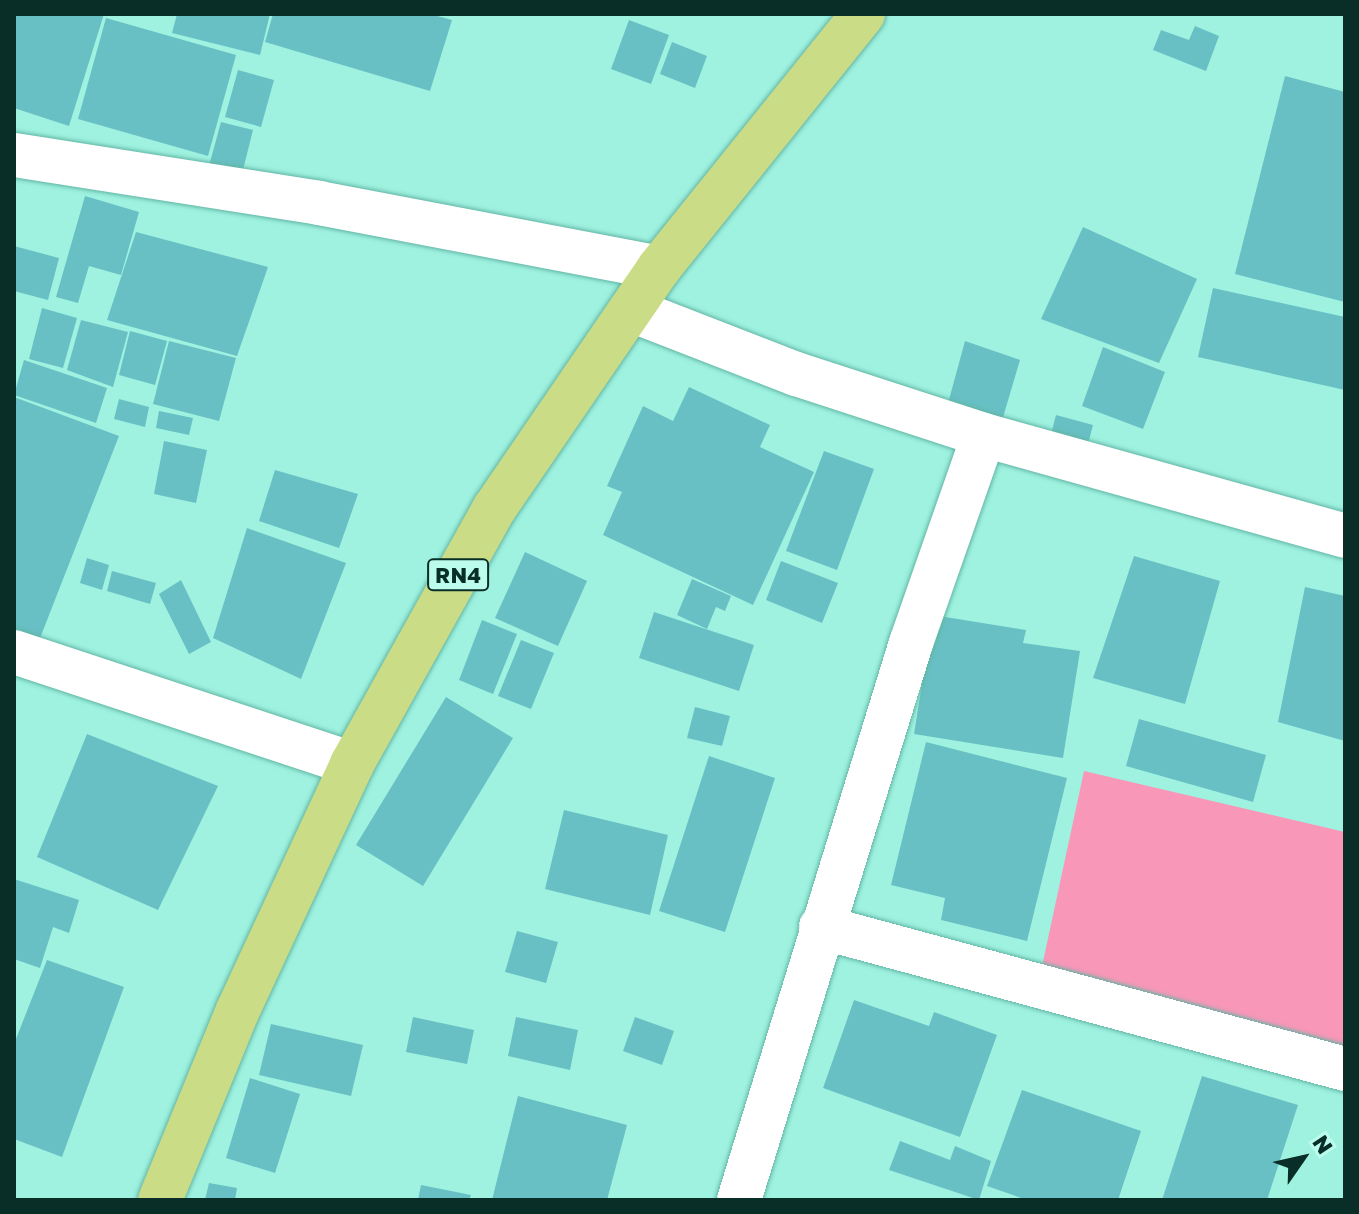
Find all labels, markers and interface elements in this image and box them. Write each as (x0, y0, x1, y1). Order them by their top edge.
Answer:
road number: RN4 (426, 557, 490, 593)
north arrow (1263, 1118, 1343, 1198)
text: N (1307, 1130, 1339, 1159)

